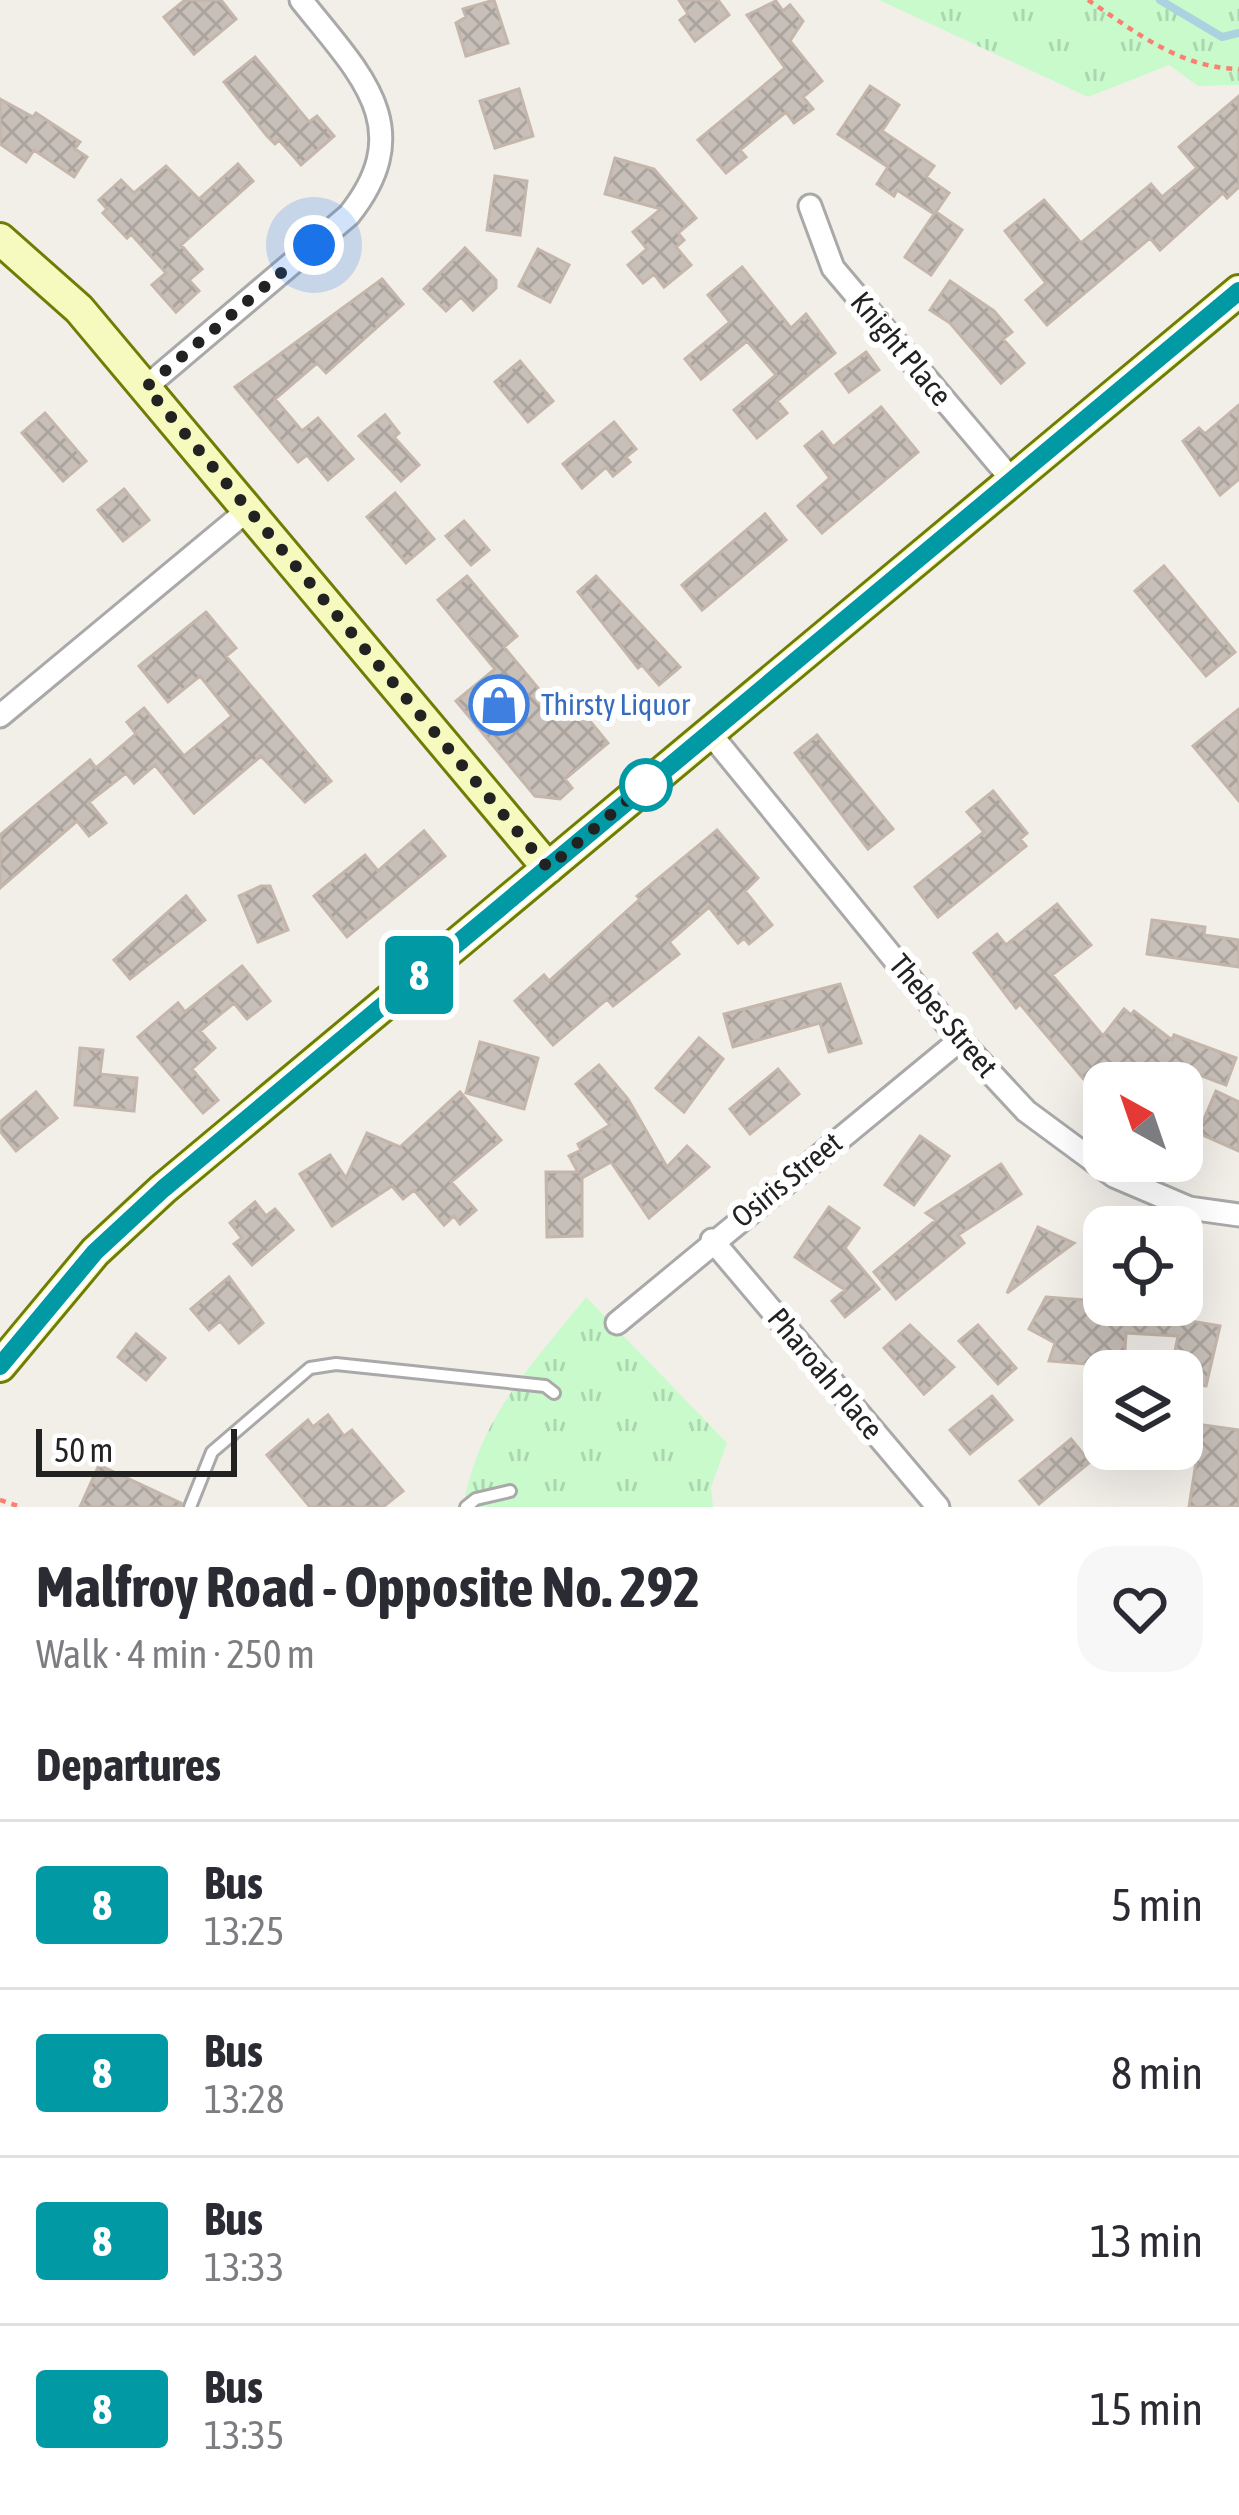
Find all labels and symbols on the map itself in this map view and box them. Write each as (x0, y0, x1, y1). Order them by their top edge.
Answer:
your location (284, 215, 344, 275)
street label: Knight Place (844, 285, 959, 412)
shop icon: Thirsty Liquor (468, 674, 530, 736)
place label: Thirsty Liquor (541, 687, 691, 721)
unlabelled marker (621, 760, 671, 810)
line badge: 8 (380, 936, 458, 1014)
street label: Thebes Street (883, 947, 1005, 1083)
north arrow (1083, 1062, 1203, 1182)
street label: Osiris Street (725, 1125, 848, 1234)
street label: Pharoah Place (761, 1301, 890, 1446)
scale bar (36, 1423, 237, 1476)

